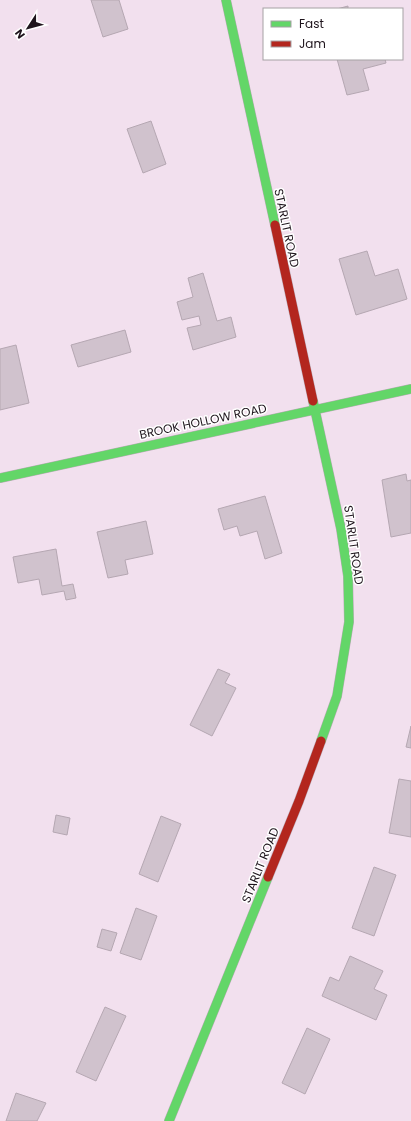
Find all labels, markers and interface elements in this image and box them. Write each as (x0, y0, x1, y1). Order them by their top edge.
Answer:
north arrow (8, 8, 48, 48)
legend (263, 8, 403, 60)
text: Fast (299, 15, 324, 32)
text: N (11, 26, 29, 42)
text: Jam (299, 35, 326, 52)
street label: STARLIT ROAD (270, 187, 304, 269)
street label: BROOK HOLLOW ROAD (138, 399, 268, 443)
street label: STARLIT ROAD (340, 504, 368, 586)
street label: STARLIT ROAD (237, 825, 283, 905)

